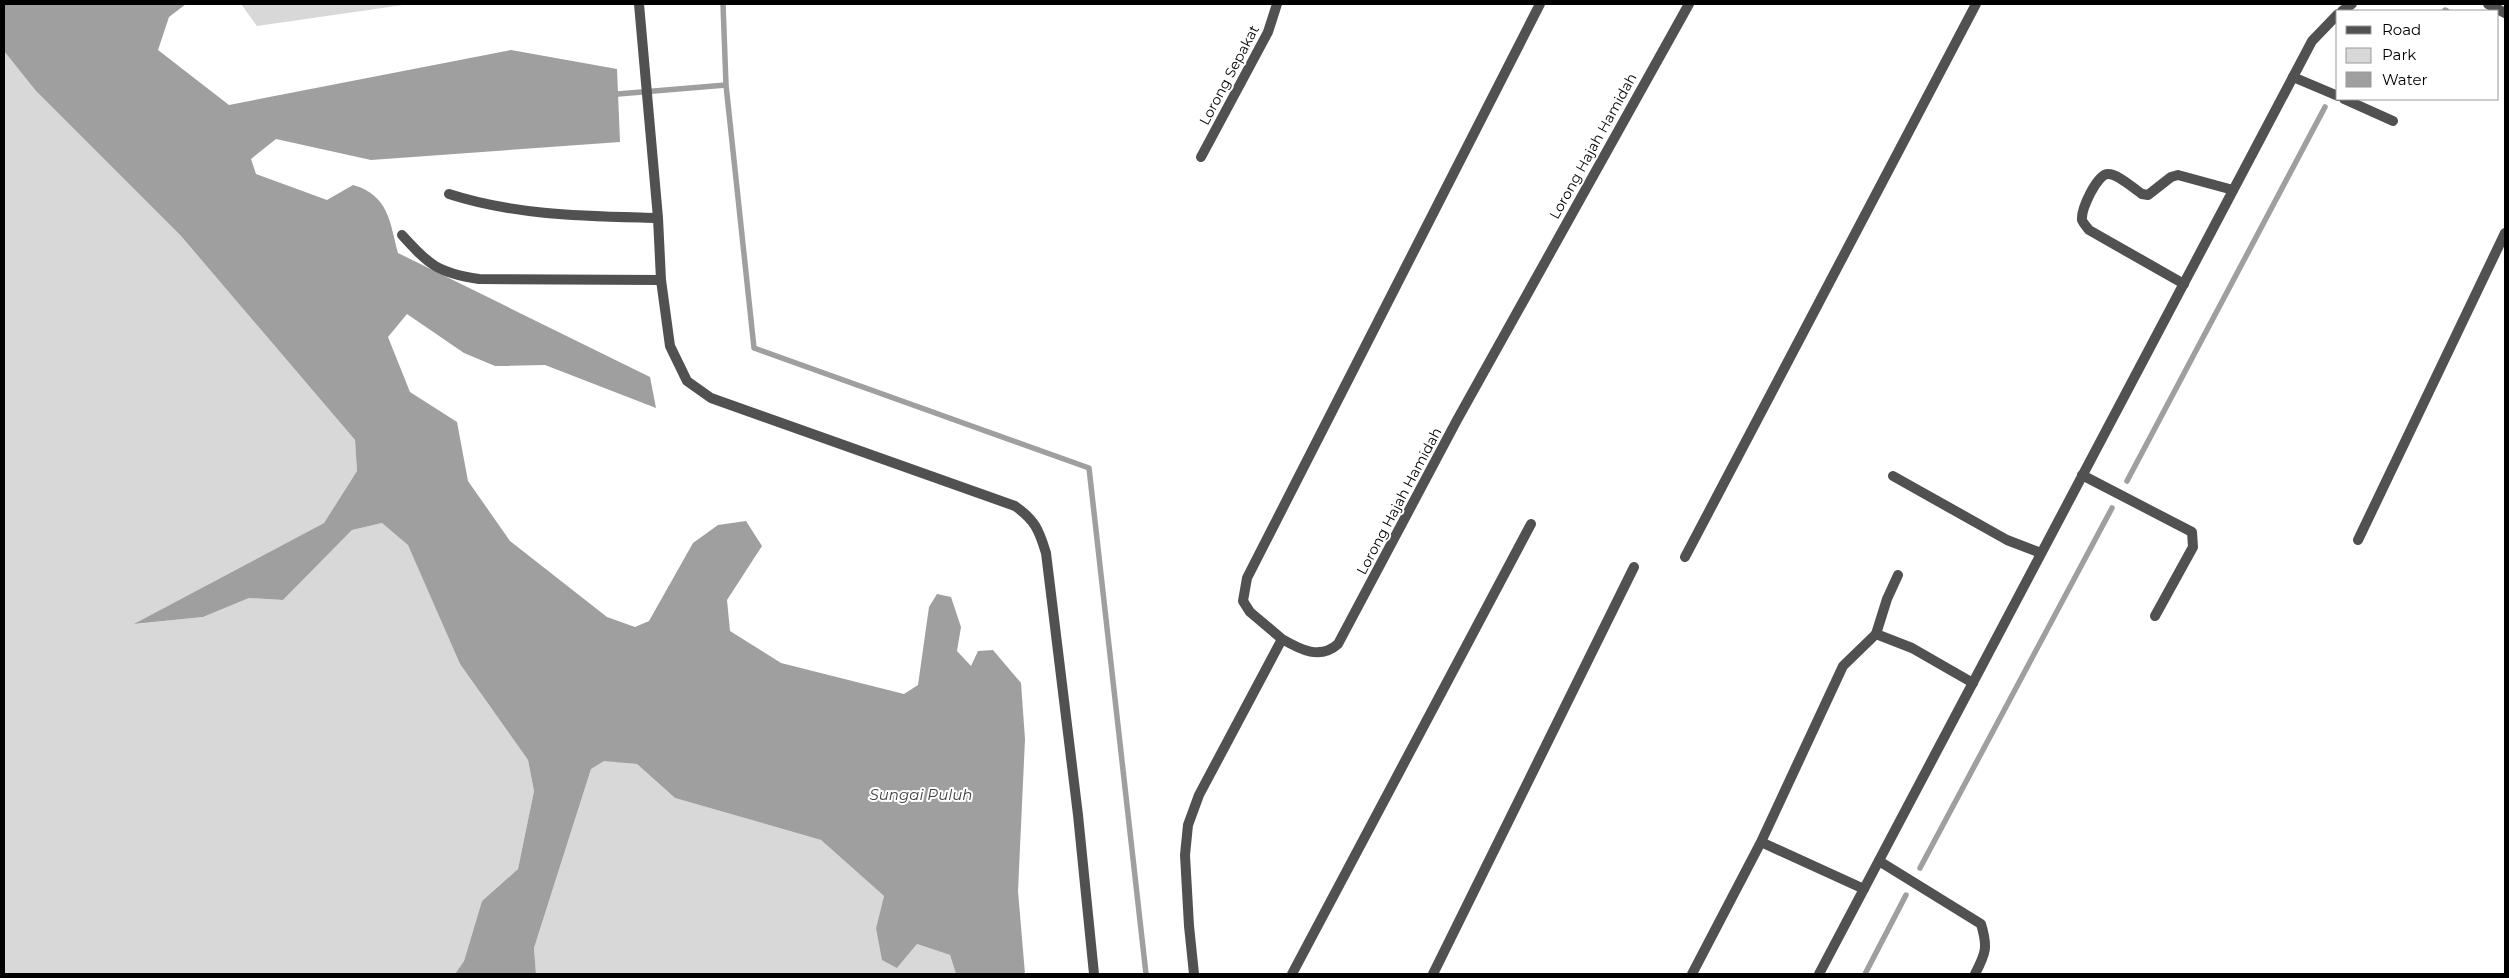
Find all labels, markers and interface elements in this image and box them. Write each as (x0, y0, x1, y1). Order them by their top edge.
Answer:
legend (2336, 10, 2499, 100)
text: Road (2382, 20, 2421, 39)
street label: Lorong Sepakat (1195, 22, 1263, 128)
text: Park (2382, 45, 2416, 64)
street label: Lorong Hajah Hamidah (1545, 70, 1641, 222)
text: Water (2382, 70, 2428, 89)
street label: Lorong Hajah Hamidah (1353, 424, 1445, 578)
water label: Sungai Puluh (870, 785, 972, 804)

